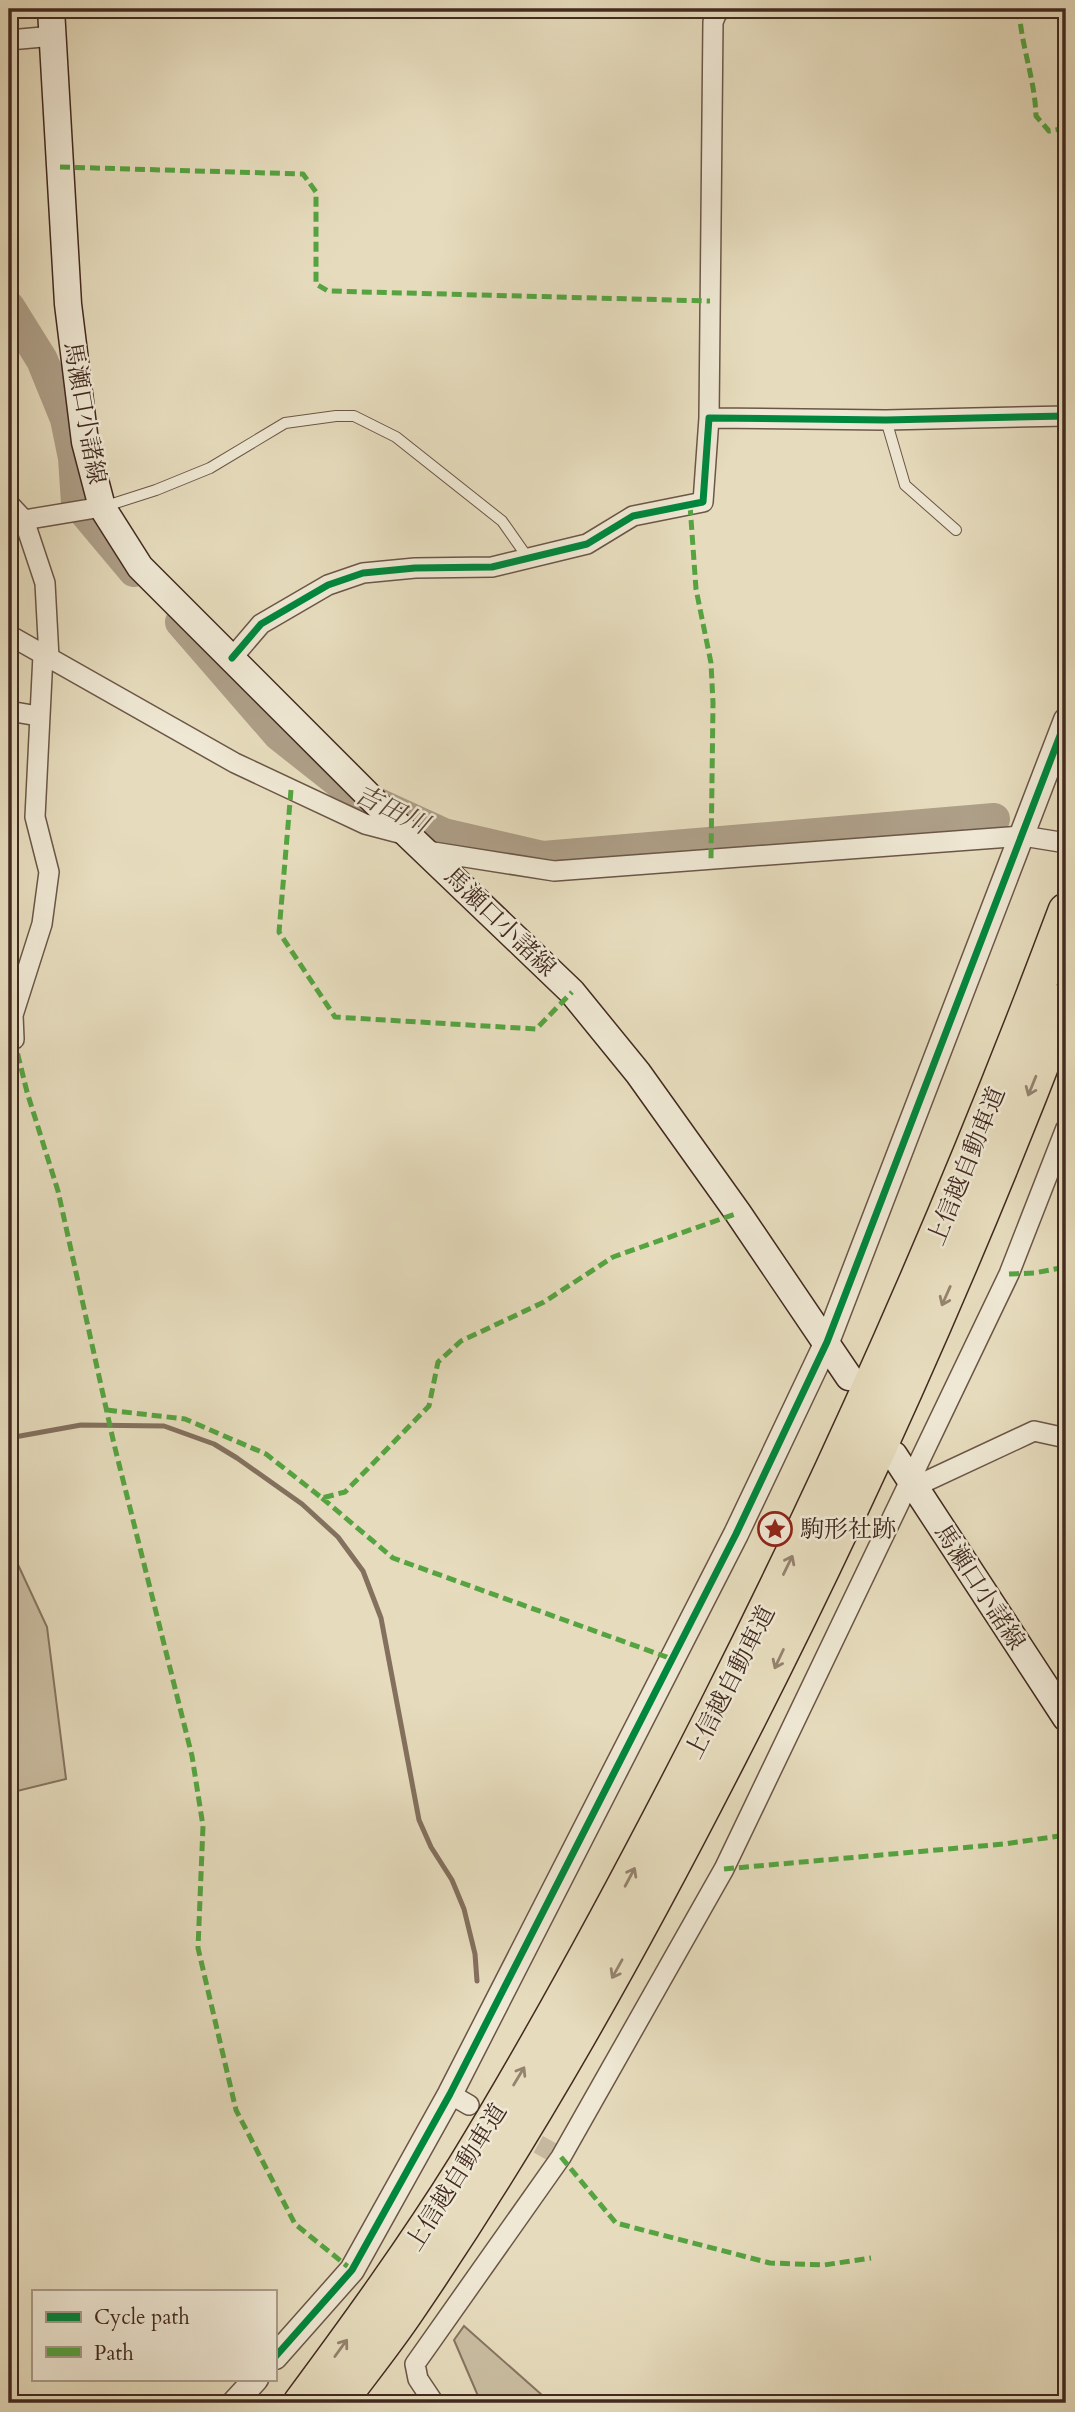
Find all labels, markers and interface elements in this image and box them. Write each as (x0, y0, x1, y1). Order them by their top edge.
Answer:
street label: 馬瀬口小諸線 (56, 339, 113, 487)
water label: 吉田川 (349, 777, 437, 844)
street label: 馬瀬口小諸線 (436, 860, 563, 984)
one-way arrow (1025, 1075, 1038, 1096)
street label: 上信越自動車道 (920, 1082, 1013, 1250)
one-way arrow (939, 1285, 952, 1307)
place icon: 駒形社跡 (756, 1510, 794, 1548)
place label: 駒形社跡 (800, 1513, 896, 1546)
street label: 馬瀬口小諸線 (927, 1518, 1033, 1657)
one-way arrow (782, 1555, 796, 1576)
street label: 上信越自動車道 (678, 1600, 783, 1765)
one-way arrow (772, 1648, 785, 1669)
one-way arrow (624, 1867, 637, 1888)
one-way arrow (610, 1958, 623, 1979)
one-way arrow (512, 2066, 526, 2086)
street label: 上信越自動車道 (398, 2097, 515, 2257)
legend (32, 2290, 276, 2380)
text: Cycle path (94, 2303, 190, 2332)
text: Path (94, 2339, 134, 2368)
one-way arrow (334, 2339, 349, 2358)

